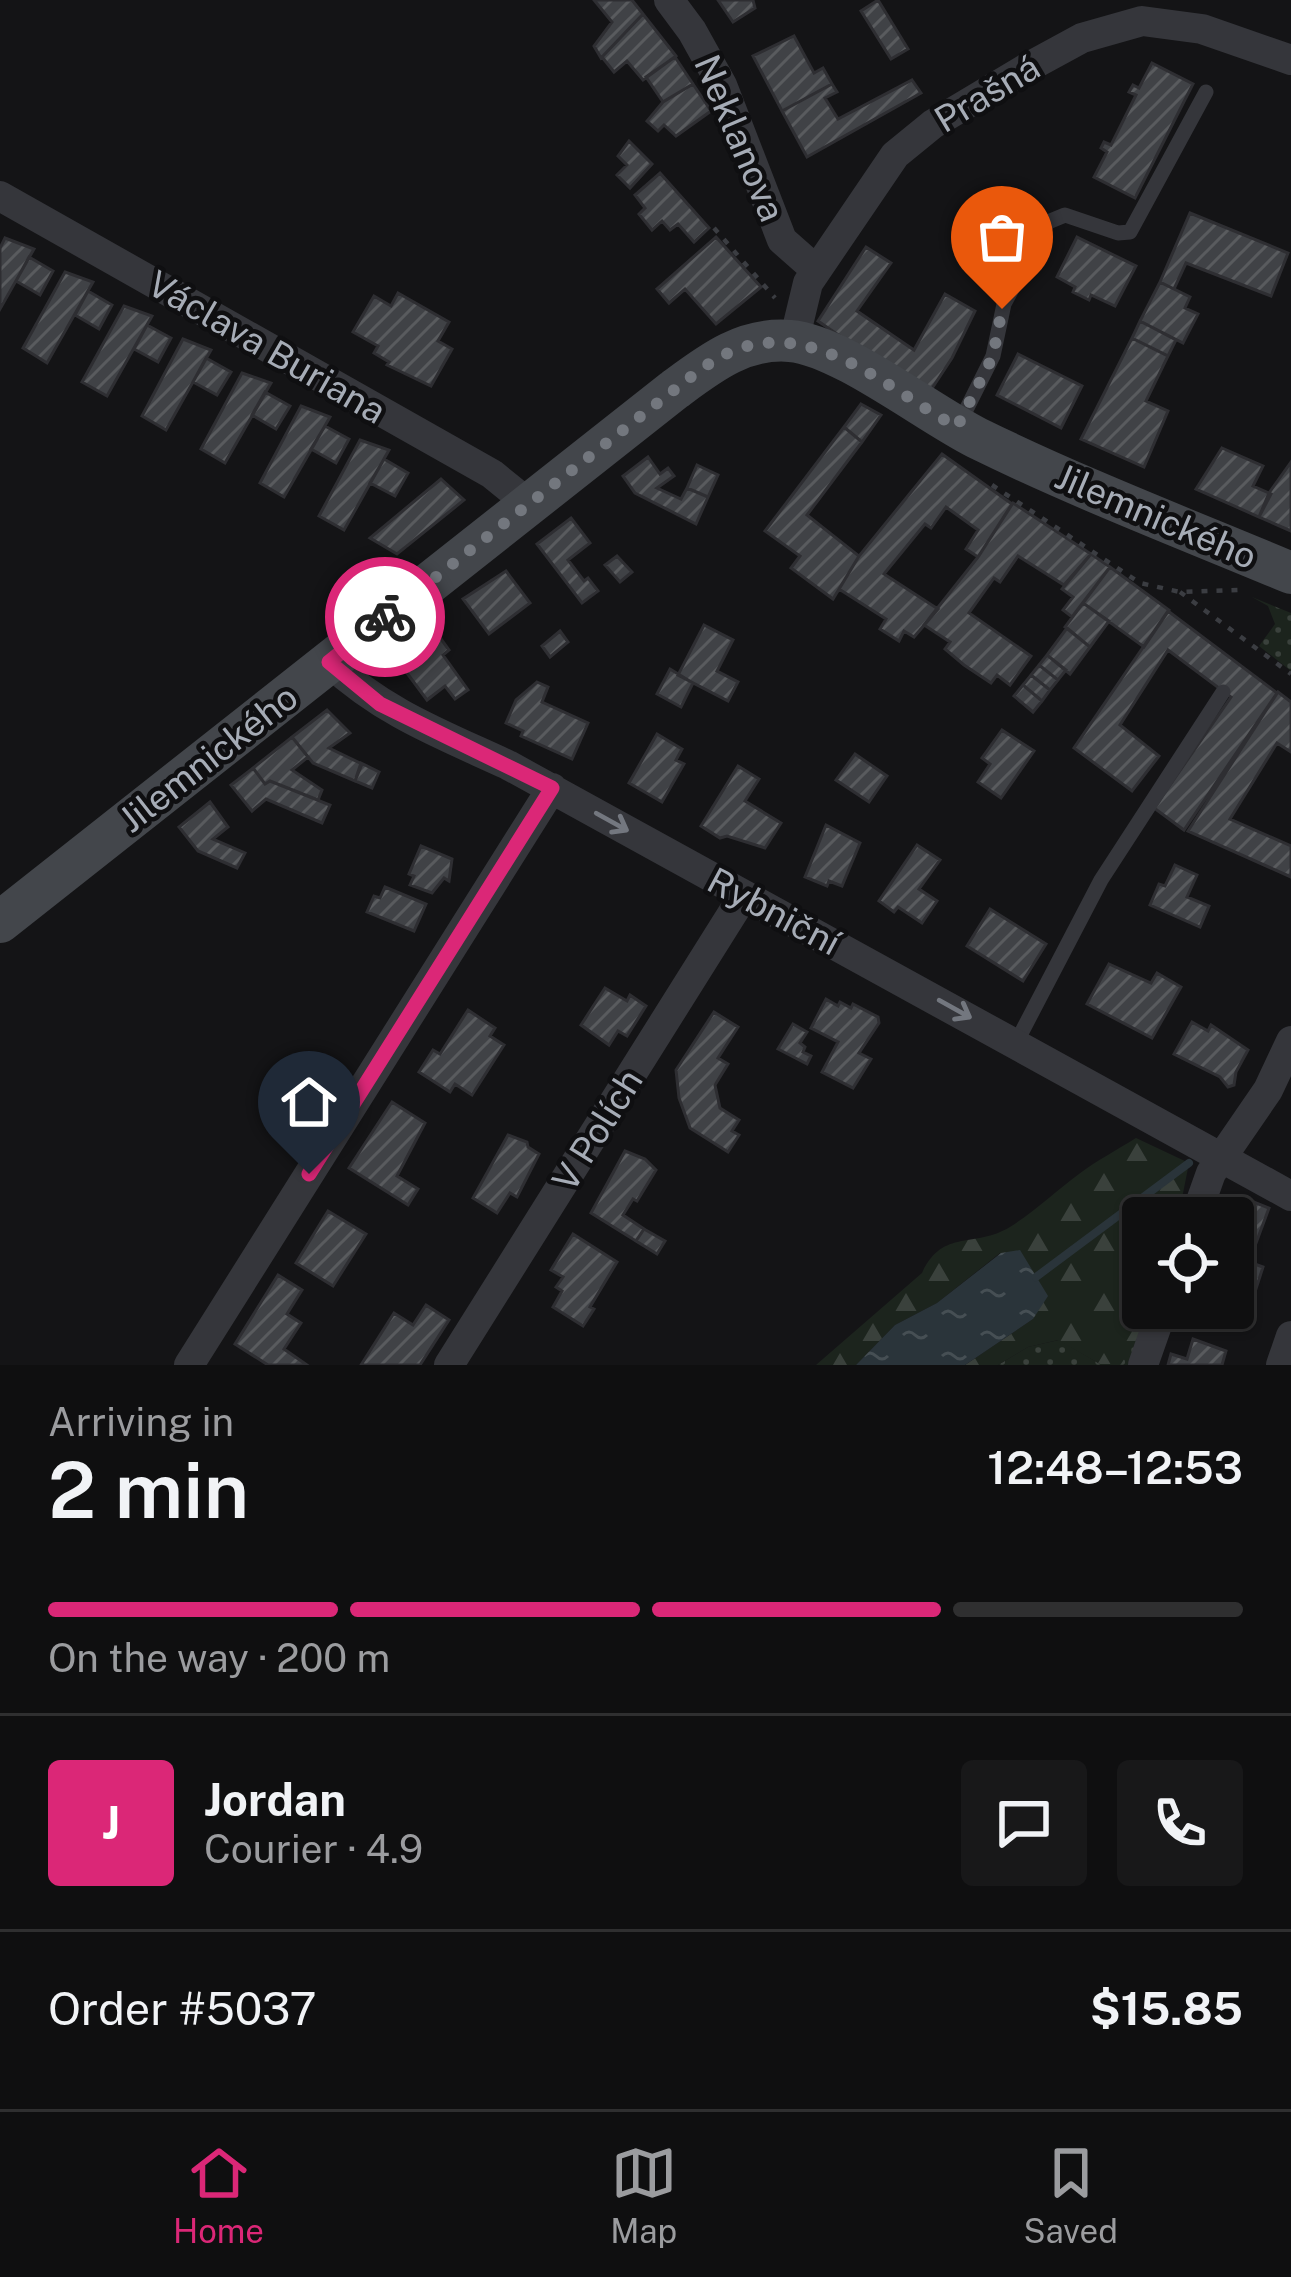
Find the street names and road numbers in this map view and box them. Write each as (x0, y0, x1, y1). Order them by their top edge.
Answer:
street label: Prašná (927, 45, 1047, 141)
street label: Neklanova (686, 49, 794, 227)
street label: Václava Buriana (141, 262, 393, 432)
street label: Jilemnického (1049, 455, 1263, 577)
street label: Jilemnického (111, 675, 305, 841)
street label: Rybniční (701, 859, 848, 964)
street label: V Polích (543, 1061, 651, 1199)

